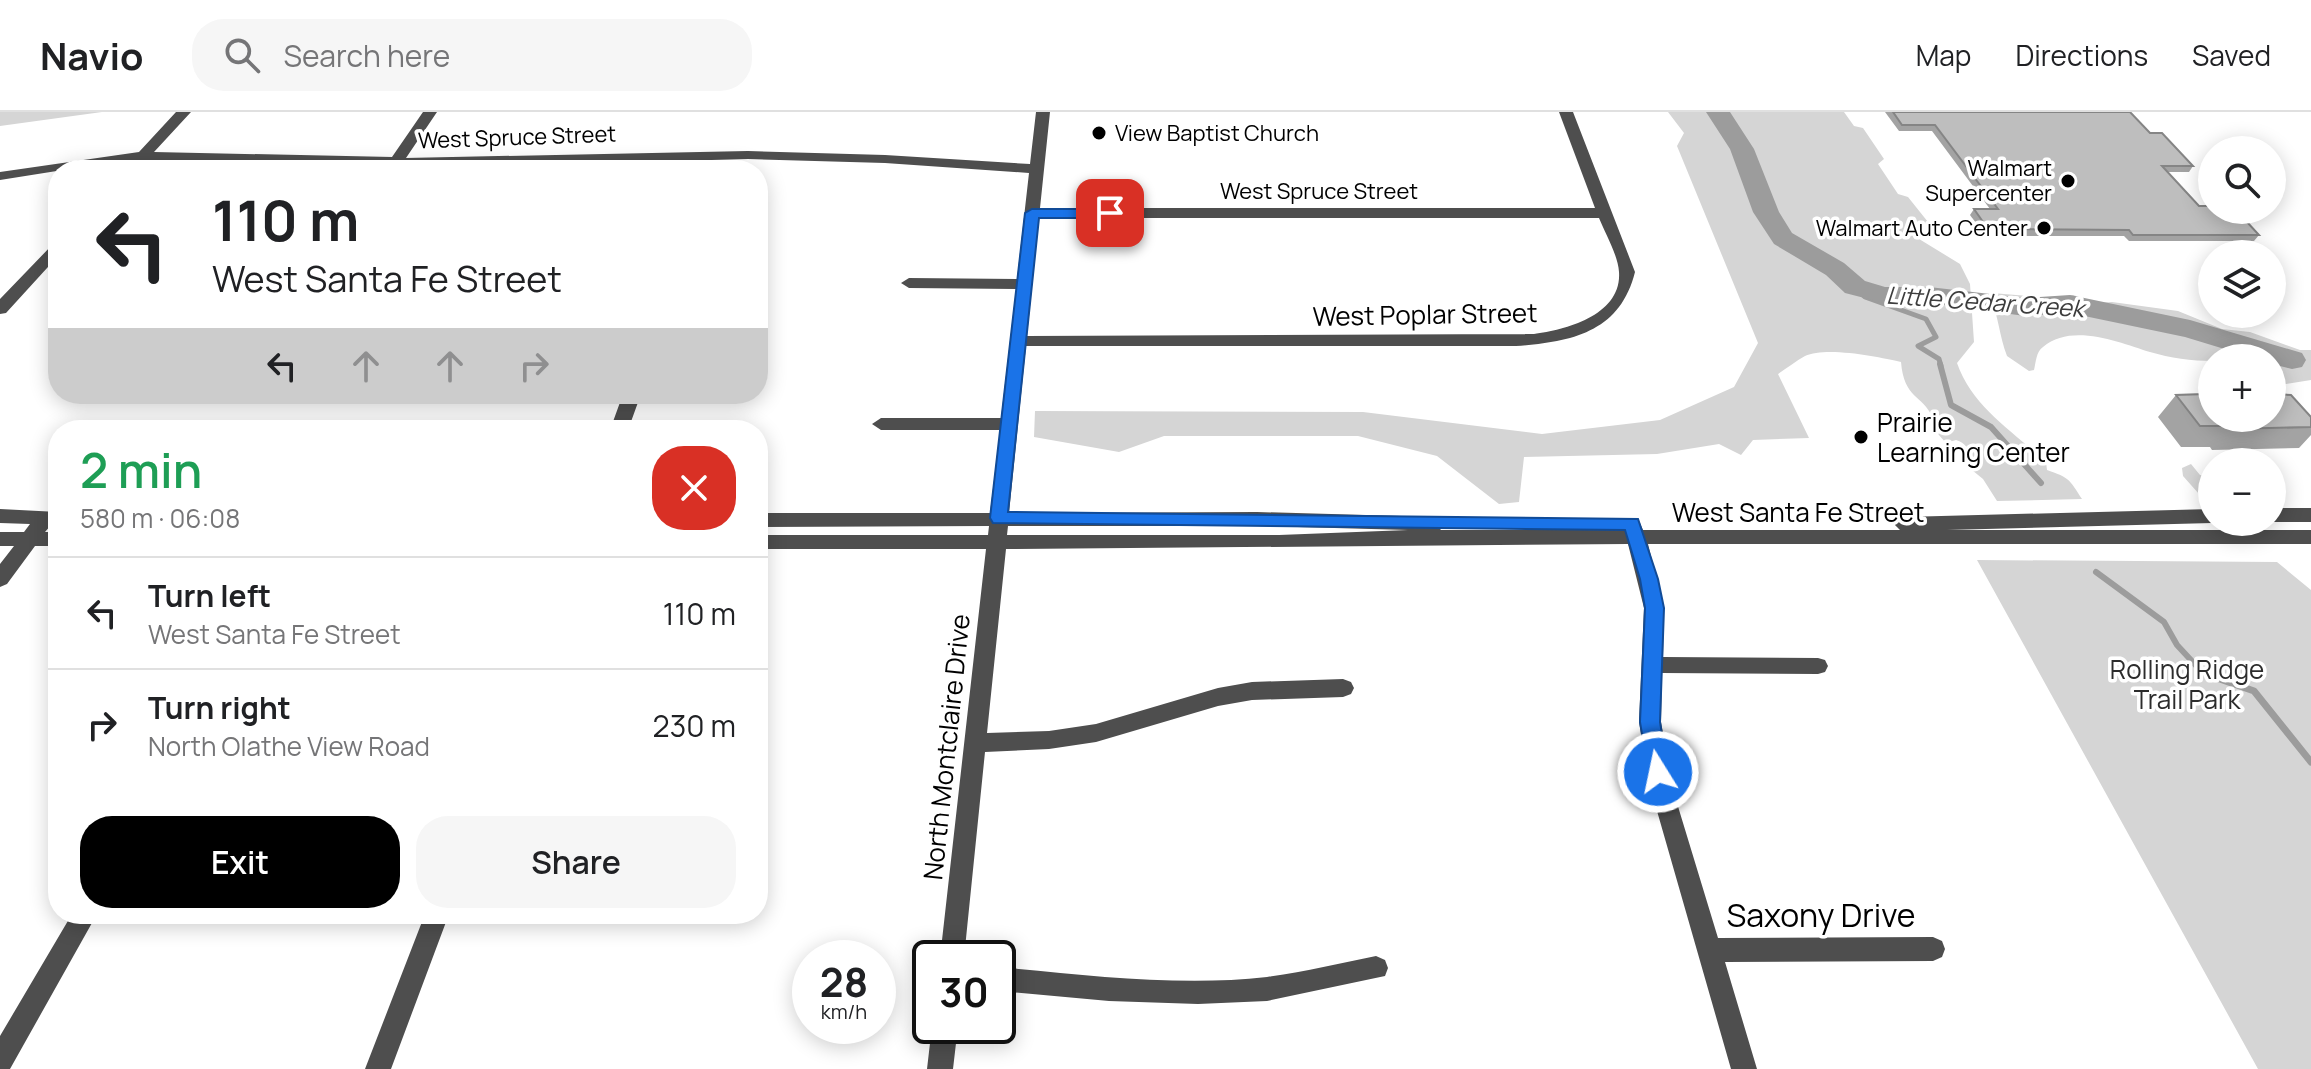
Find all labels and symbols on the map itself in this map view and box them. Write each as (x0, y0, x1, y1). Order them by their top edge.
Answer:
place label: View Baptist Church (1115, 118, 1319, 148)
street label: West Spruce Street (417, 119, 617, 155)
marker: View Baptist Church (1090, 124, 1108, 142)
place label: Walmart Supercenter (1925, 153, 2052, 208)
marker: Walmart Supercenter (2059, 172, 2077, 190)
street label: West Spruce Street (1220, 176, 1418, 206)
pin (1076, 179, 1144, 247)
place label: Walmart Auto Center (1816, 213, 2028, 243)
marker: Walmart Auto Center (2035, 219, 2053, 237)
water label: Little Cedar Creek (1885, 278, 2088, 325)
street label: West Poplar Street (1312, 294, 1538, 334)
place label: Prairie Learning Center (1877, 404, 2070, 470)
marker: Prairie Learning Center (1852, 428, 1870, 446)
street label: West Santa Fe Street (1672, 494, 1924, 530)
street label: North Montclaire Drive (914, 612, 978, 882)
park label: Rolling Ridge Trail Park (2110, 651, 2264, 717)
position arrow (1616, 730, 1700, 814)
street label: Saxony Drive (1726, 893, 1916, 937)
speed limit sign: 30 (912, 940, 1016, 1044)

